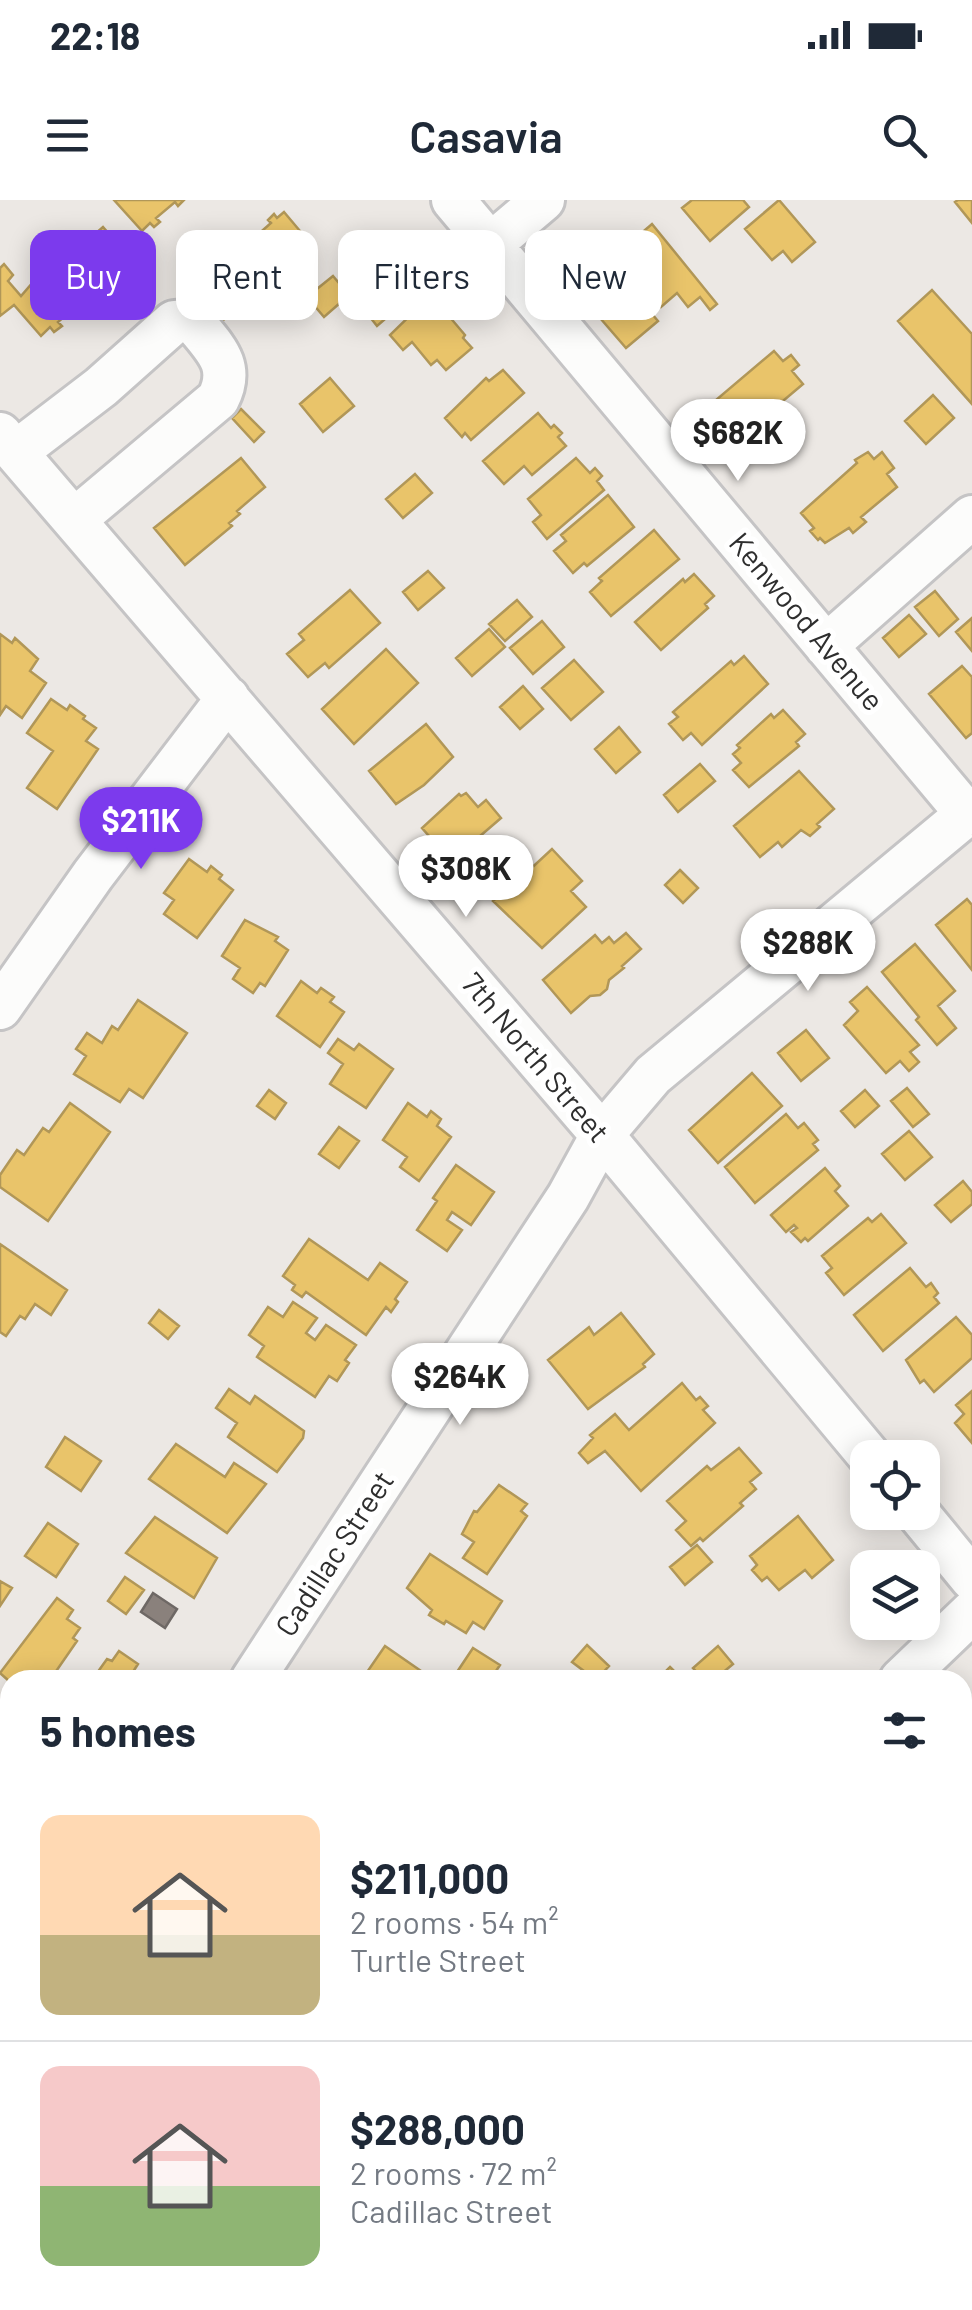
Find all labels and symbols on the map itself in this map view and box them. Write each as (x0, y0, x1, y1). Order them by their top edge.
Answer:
pin: $682K (668, 399, 808, 484)
street label: Kenwood Avenue (723, 524, 892, 717)
pin: $211K (71, 787, 211, 872)
pin: $308K (396, 835, 536, 920)
pin: $288K (738, 909, 878, 994)
street label: 7th North Street (455, 965, 618, 1149)
pin: $264K (390, 1343, 530, 1428)
street label: Cadillac Street (266, 1463, 400, 1642)

